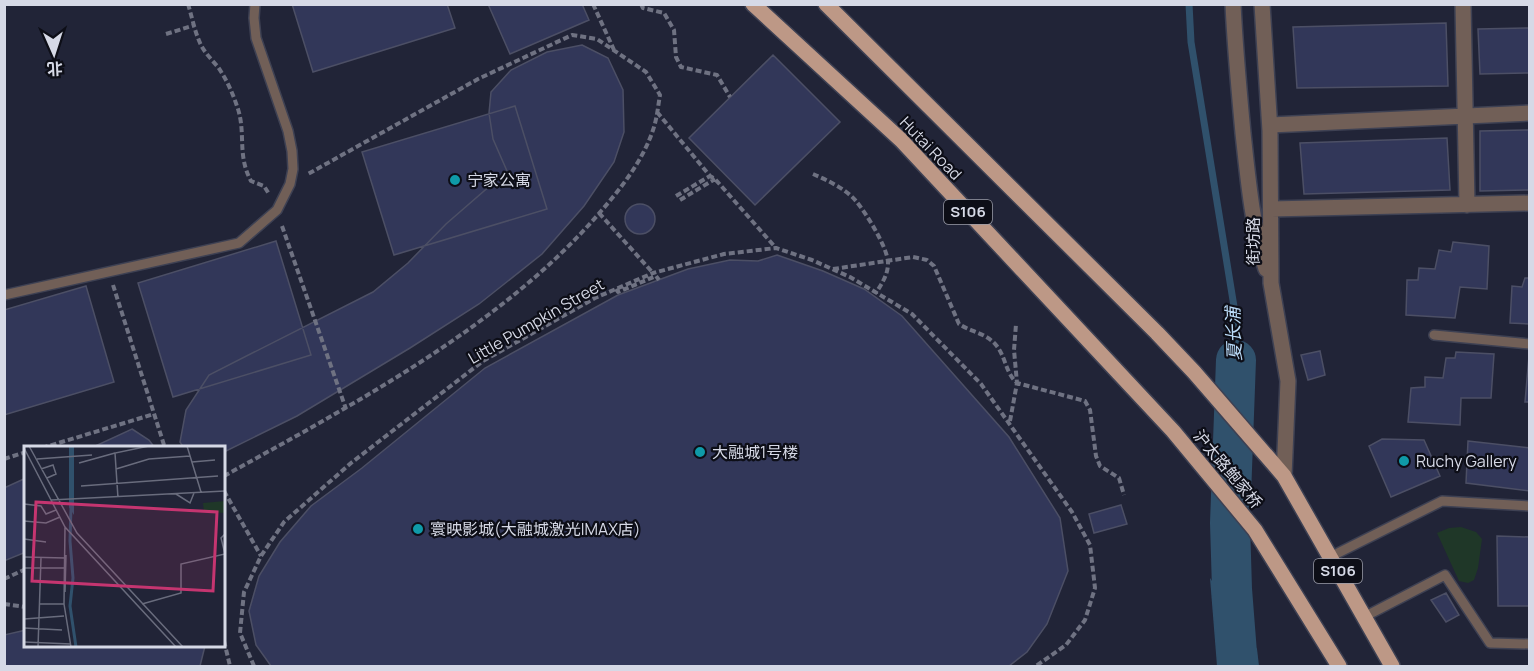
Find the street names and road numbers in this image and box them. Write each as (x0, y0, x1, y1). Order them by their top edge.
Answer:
street label: Hutai Road (895, 111, 967, 185)
road number: S106 (944, 200, 992, 224)
street label: 街坊路 (1242, 217, 1264, 265)
street label: Little Pumpkin Street (464, 273, 608, 369)
street label: 沪太路鲍家桥 (1189, 425, 1267, 513)
road number: S106 (1314, 559, 1362, 583)

